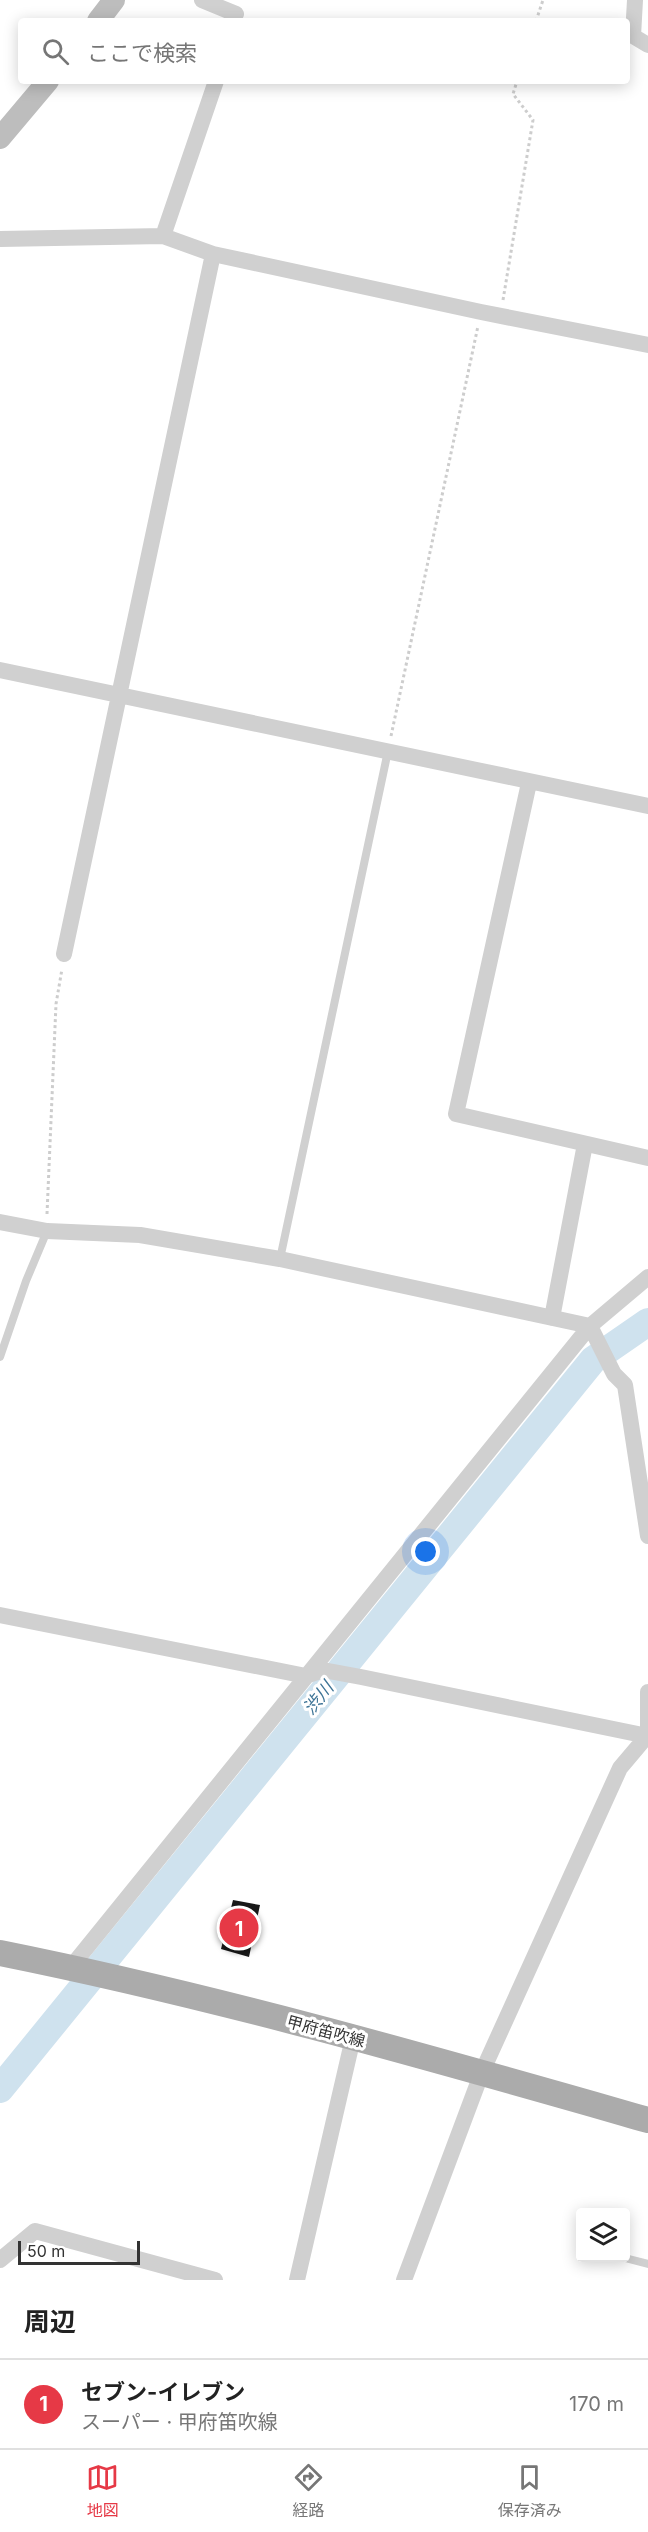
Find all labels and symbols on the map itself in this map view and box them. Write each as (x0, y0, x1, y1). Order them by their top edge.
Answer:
your location (411, 1537, 440, 1566)
water label: 渋川 (299, 1676, 339, 1719)
pin: 1 (220, 1906, 258, 1950)
street label: 甲府笛吹線 (285, 2011, 367, 2051)
scale bar (18, 2238, 140, 2266)

